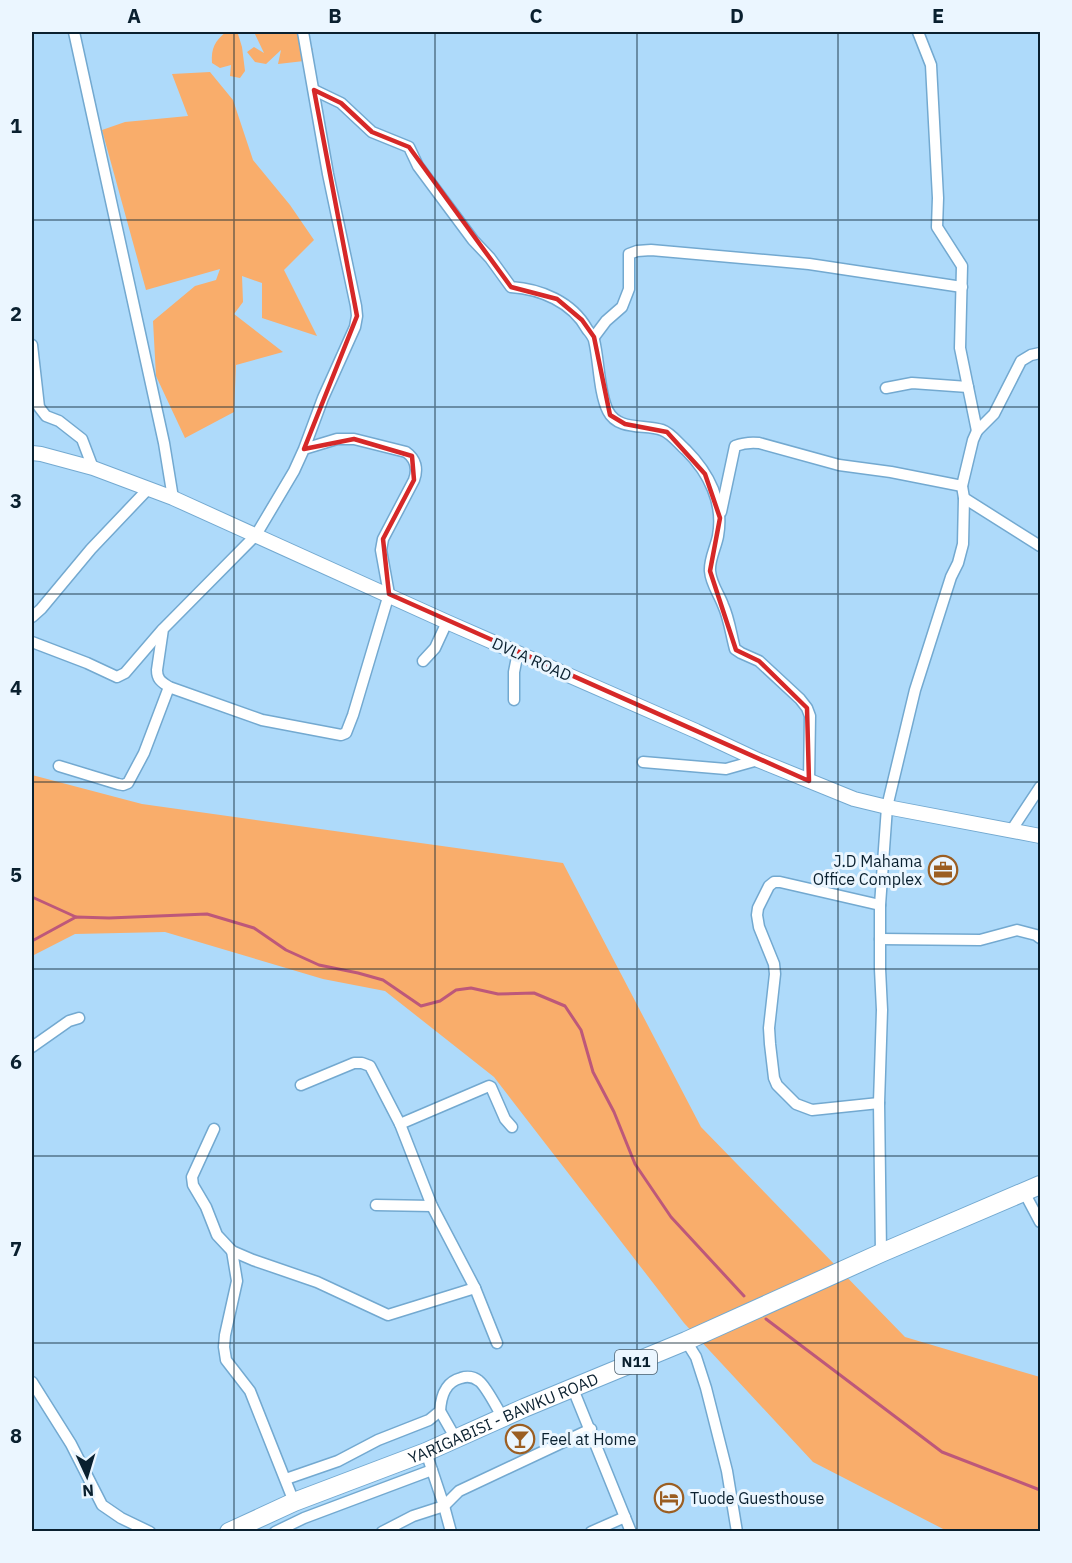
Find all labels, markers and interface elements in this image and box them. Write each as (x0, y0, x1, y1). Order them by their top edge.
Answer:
text: A (127, 2, 141, 29)
text: B (328, 2, 342, 29)
text: C (529, 2, 543, 29)
text: D (730, 2, 744, 29)
text: E (932, 2, 944, 29)
text: 1 (10, 112, 22, 139)
text: 2 (10, 300, 22, 327)
text: 3 (10, 487, 22, 514)
street label: DVLA ROAD (489, 633, 575, 685)
text: 4 (10, 674, 22, 701)
place label: J.D Mahama Office Complex (813, 851, 922, 889)
office icon: J.D Mahama Office Complex (927, 854, 959, 886)
text: 5 (10, 861, 22, 888)
text: 6 (10, 1048, 22, 1075)
text: 7 (10, 1235, 22, 1262)
road number: N11 (615, 1350, 657, 1374)
street label: YARIGABISI - BAWKU ROAD (405, 1368, 601, 1468)
text: 8 (10, 1422, 22, 1449)
bar icon: Feel at Home (504, 1423, 536, 1455)
place label: Feel at Home (541, 1429, 636, 1449)
north arrow (57, 1446, 117, 1506)
text: N (82, 1481, 95, 1501)
hotel icon: Tuode Guesthouse (653, 1482, 685, 1514)
place label: Tuode Guesthouse (690, 1488, 824, 1508)

